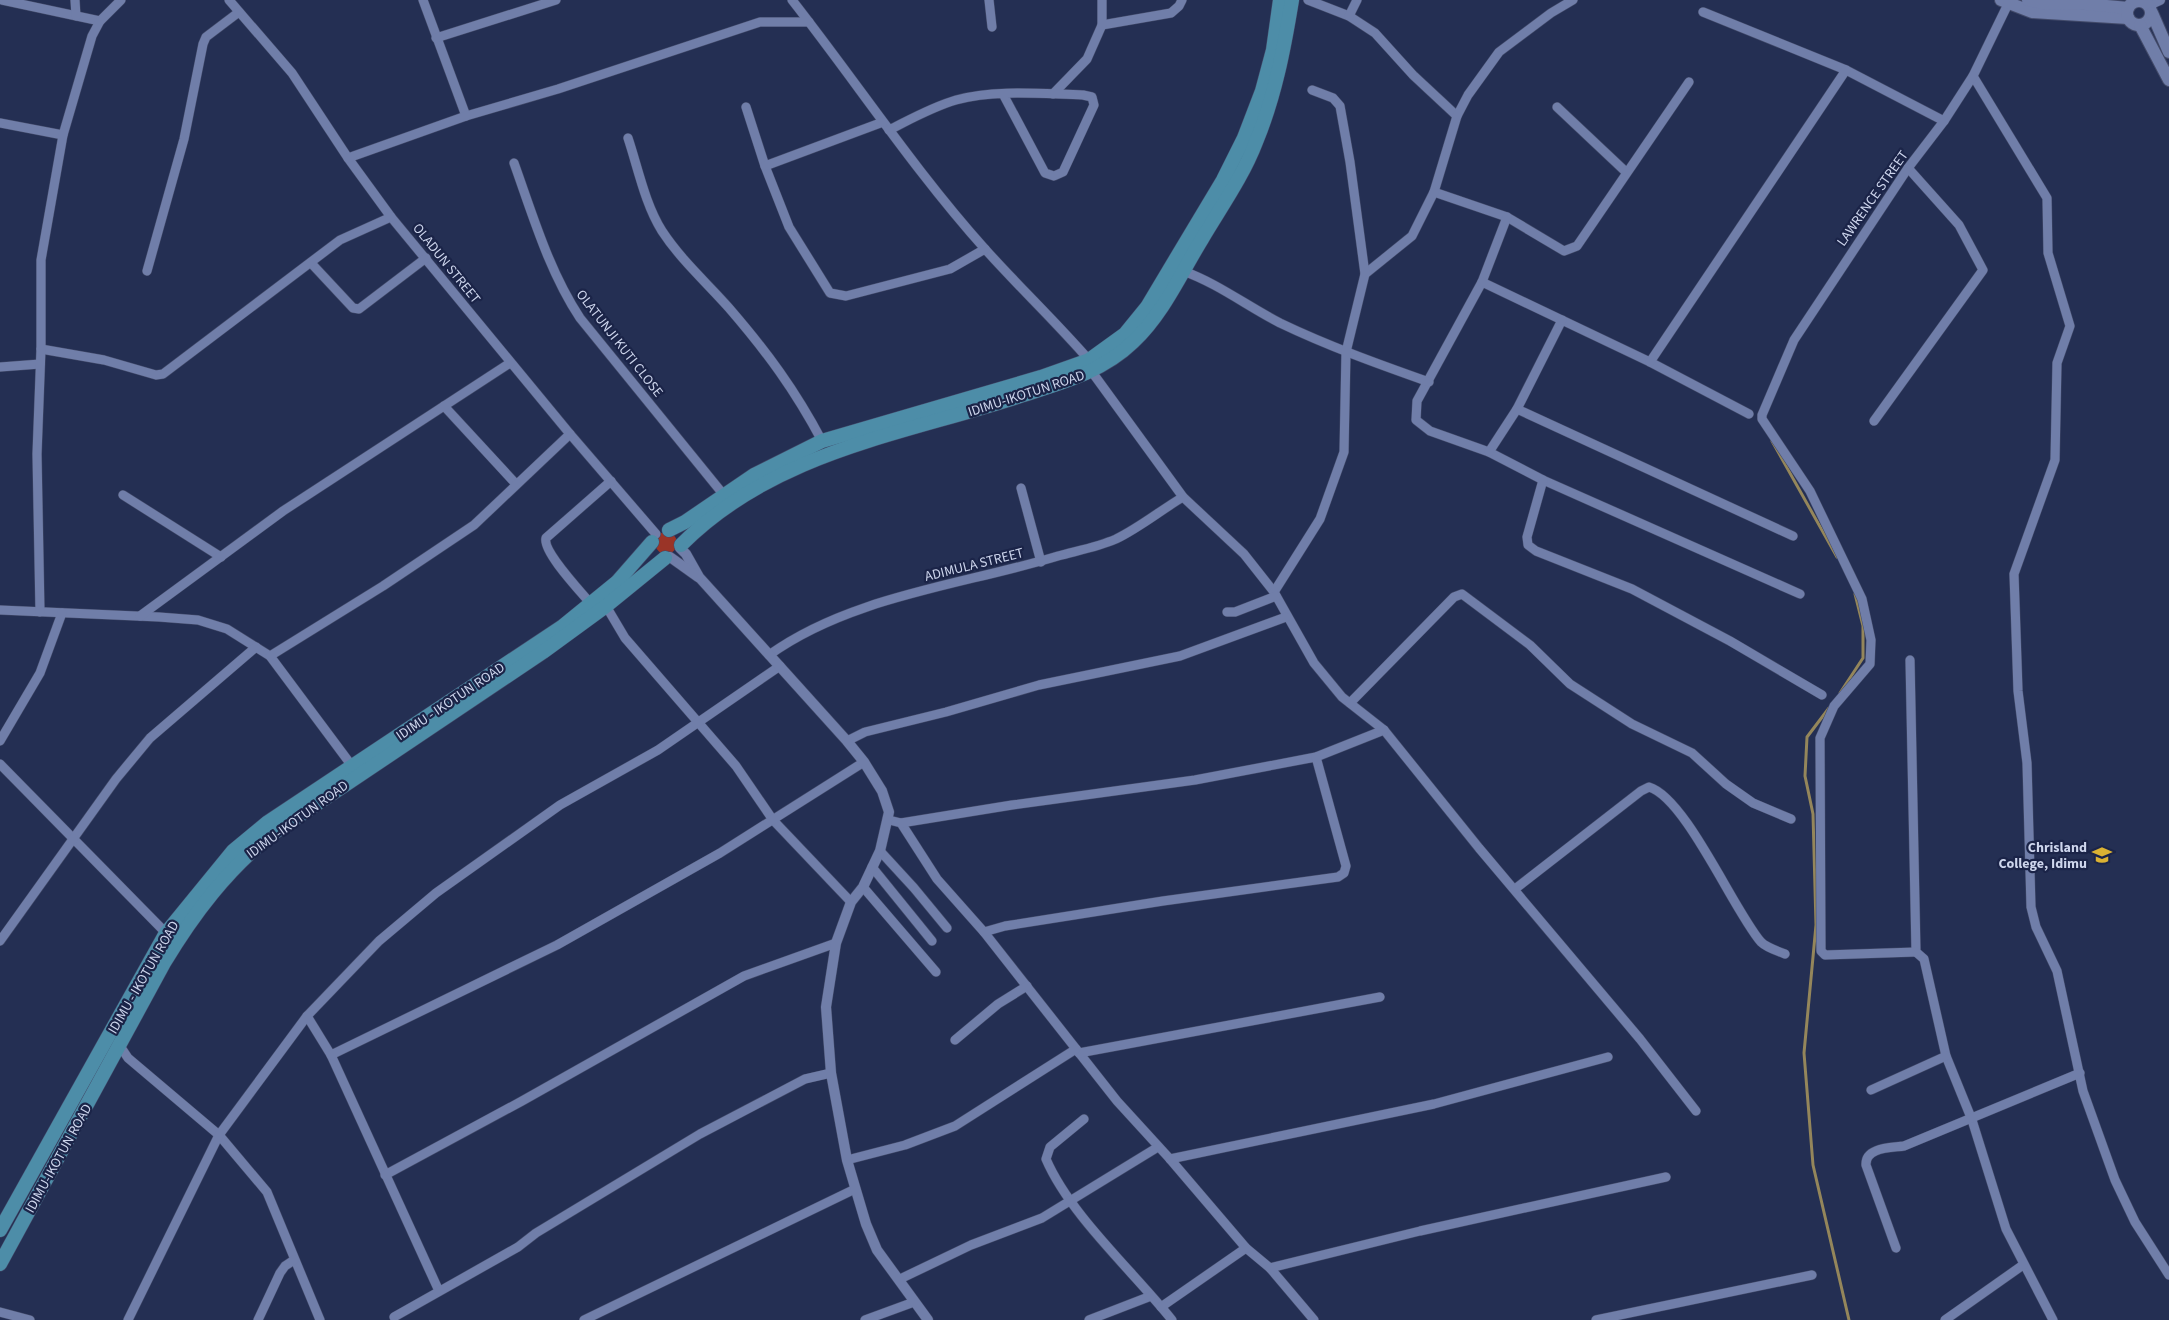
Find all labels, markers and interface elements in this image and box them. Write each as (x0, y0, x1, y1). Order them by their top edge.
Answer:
street label: LAWRENCE STREET (1832, 146, 1914, 251)
street label: OLADUN STREET (408, 219, 485, 308)
street label: OLATUNJI KUTI CLOSE (571, 286, 667, 401)
street label: IDIMU-IKOTUN ROAD (965, 366, 1087, 422)
street label: ADIMULA STREET (923, 543, 1026, 587)
street label: IDIMU - IKOTUN ROAD (392, 658, 509, 746)
street label: IDIMU-IKOTUN ROAD (242, 776, 353, 864)
place label: Chrisland College, Idimu (1998, 838, 2087, 874)
school or university icon: Chrisland College, Idimu (2091, 844, 2113, 866)
street label: IDIMU - IKOTUN ROAD (103, 917, 184, 1038)
street label: IDIMU-IKOTUN ROAD (21, 1100, 97, 1217)

